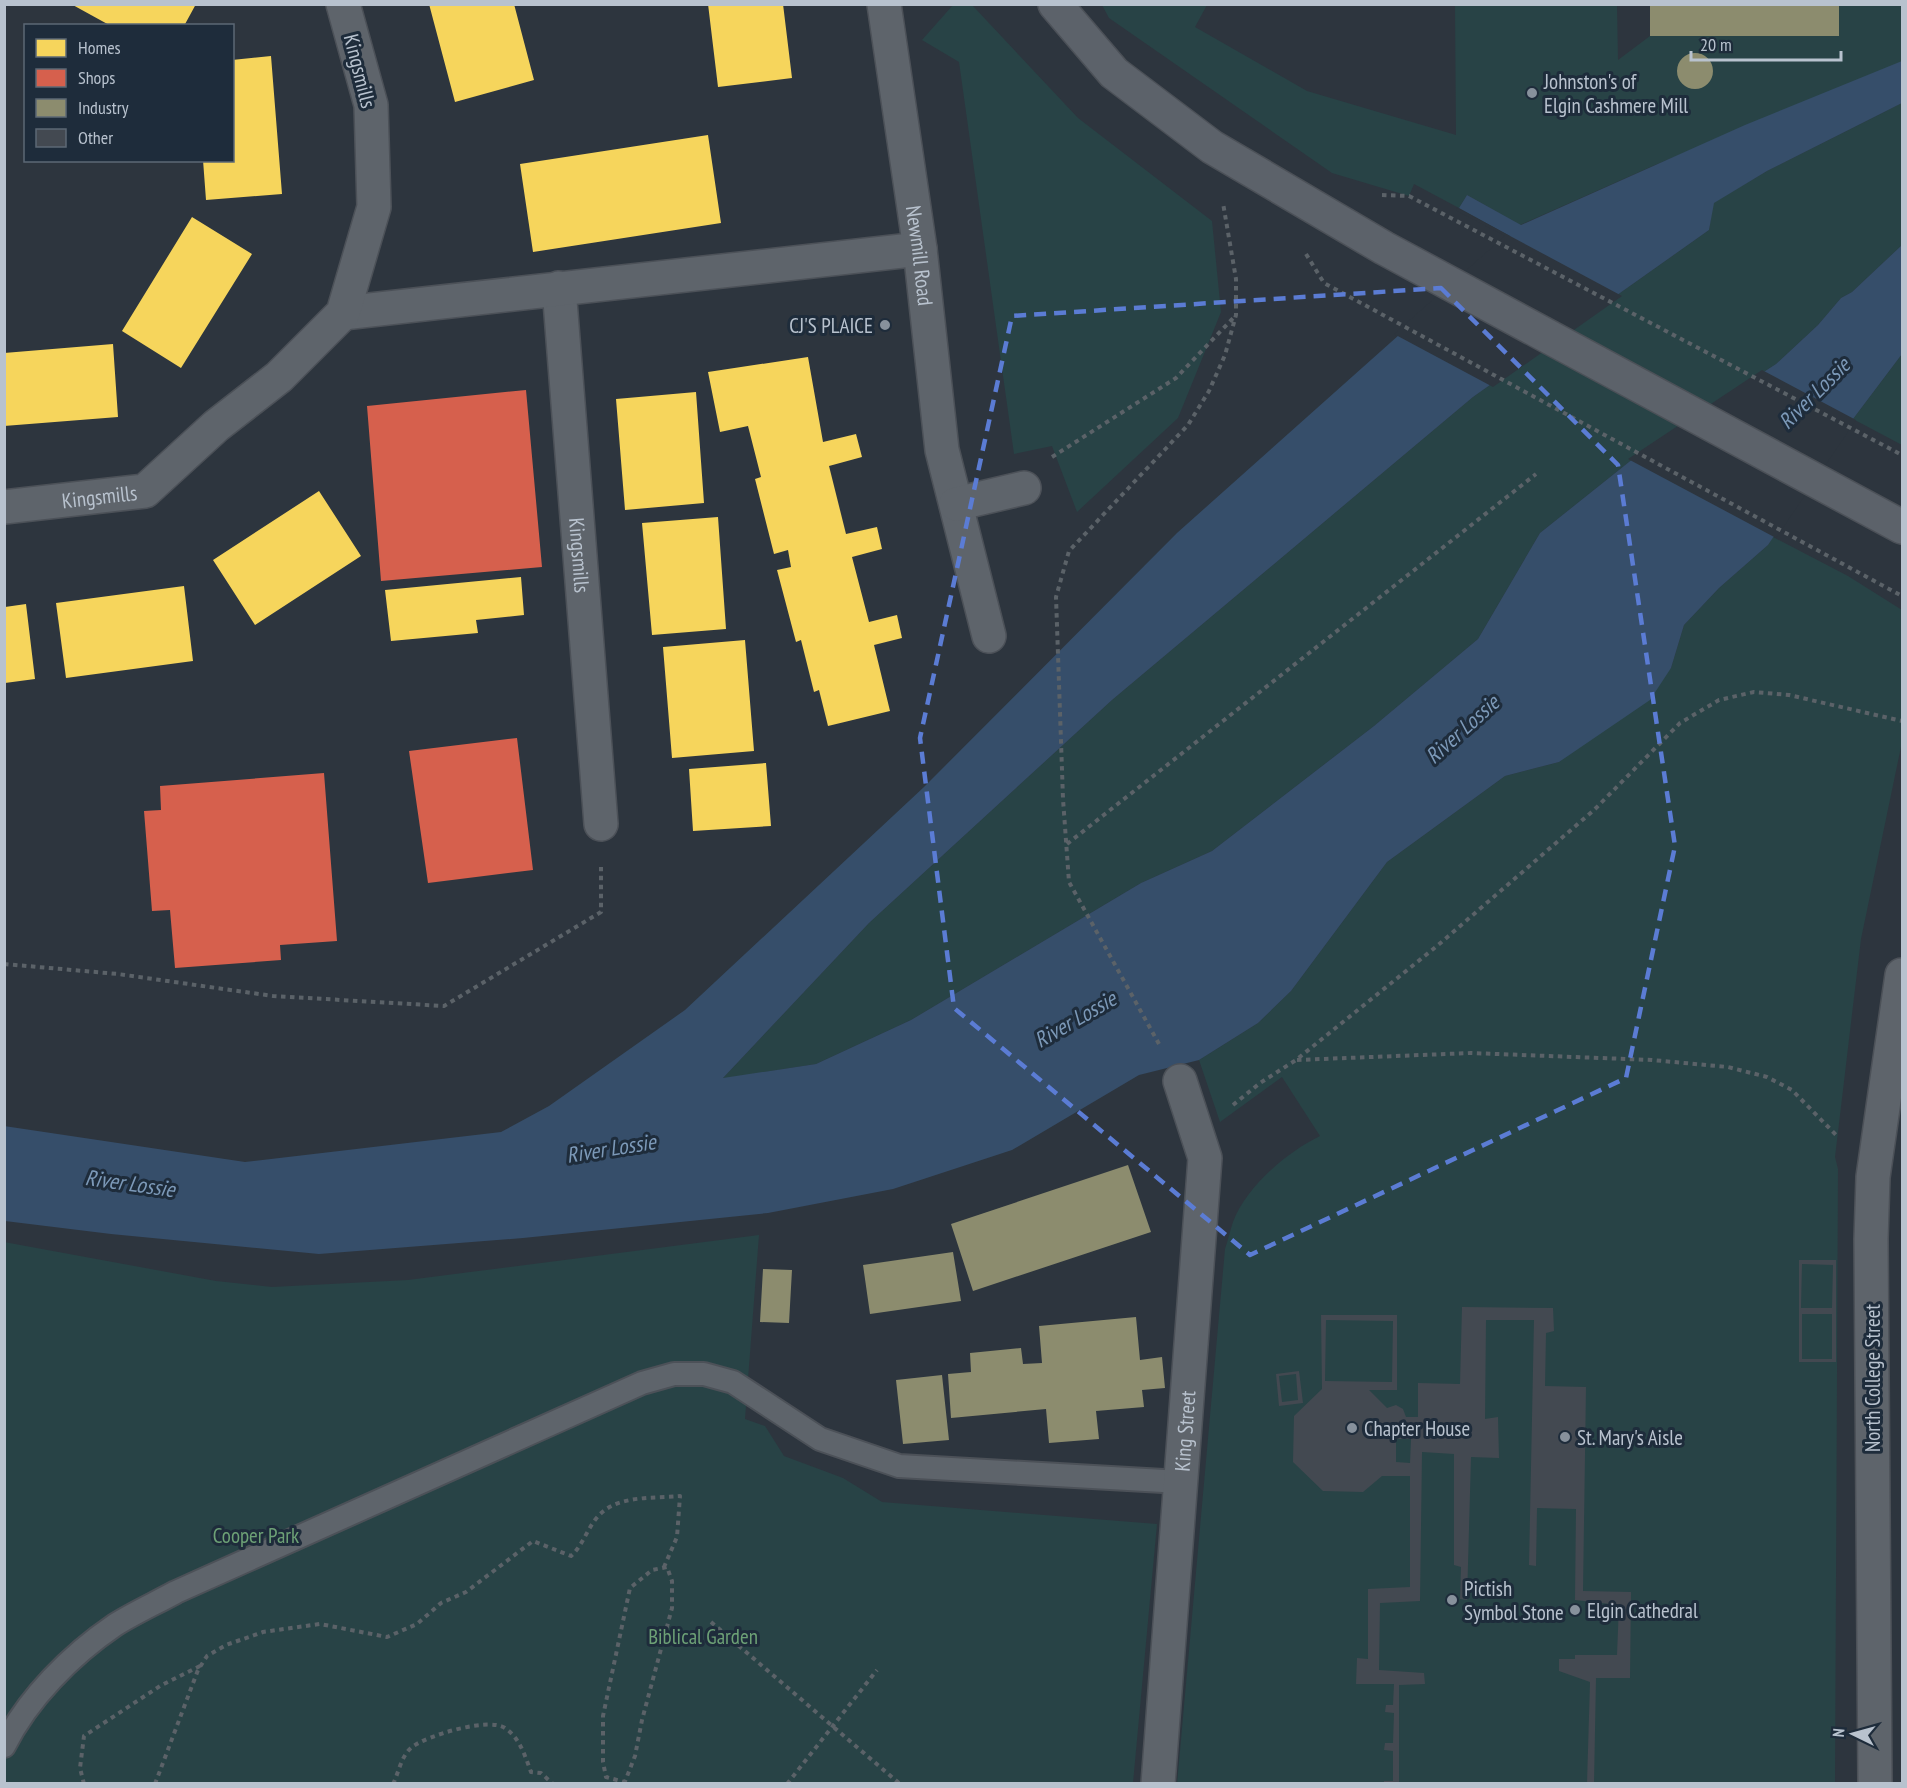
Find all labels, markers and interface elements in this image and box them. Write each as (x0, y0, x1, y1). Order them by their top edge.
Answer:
legend (24, 24, 234, 162)
scale bar (1691, 24, 1841, 62)
street label: Kingsmills (338, 31, 382, 111)
text: 20 m (1700, 33, 1732, 56)
text: Homes (78, 36, 121, 59)
text: Shops (78, 66, 115, 89)
place label: Johnston's of Elgin Cashmere Mill (1543, 68, 1688, 119)
marker: Johnston's of Elgin Cashmere Mill (1525, 86, 1539, 100)
text: Industry (78, 96, 129, 119)
text: Other (78, 126, 113, 149)
street label: Newmill Road (900, 204, 940, 307)
place label: CJ'S PLAICE (789, 312, 873, 339)
marker: CJ'S PLAICE (878, 318, 892, 332)
water label: River Lossie (1772, 350, 1857, 435)
street label: Kingsmills (60, 479, 138, 514)
street label: Kingsmills (564, 516, 596, 594)
water label: River Lossie (1419, 687, 1506, 770)
water label: River Lossie (1029, 983, 1123, 1054)
water label: River Lossie (564, 1127, 660, 1169)
water label: River Lossie (83, 1163, 178, 1203)
street label: North College Street (1859, 1304, 1886, 1452)
street label: King Street (1168, 1389, 1201, 1472)
place label: Chapter House (1364, 1415, 1470, 1442)
marker: Chapter House (1345, 1421, 1359, 1435)
place label: St. Mary's Aisle (1577, 1424, 1683, 1451)
marker: St. Mary's Aisle (1558, 1430, 1572, 1444)
park label: Cooper Park (213, 1522, 299, 1549)
place label: Pictish Symbol Stone (1464, 1575, 1564, 1626)
marker: Pictish Symbol Stone (1445, 1593, 1459, 1607)
place label: Elgin Cathedral (1587, 1597, 1698, 1624)
marker: Elgin Cathedral (1568, 1603, 1582, 1617)
park label: Biblical Garden (648, 1623, 758, 1650)
north arrow (1823, 1704, 1883, 1764)
text: N (1828, 1728, 1848, 1738)

